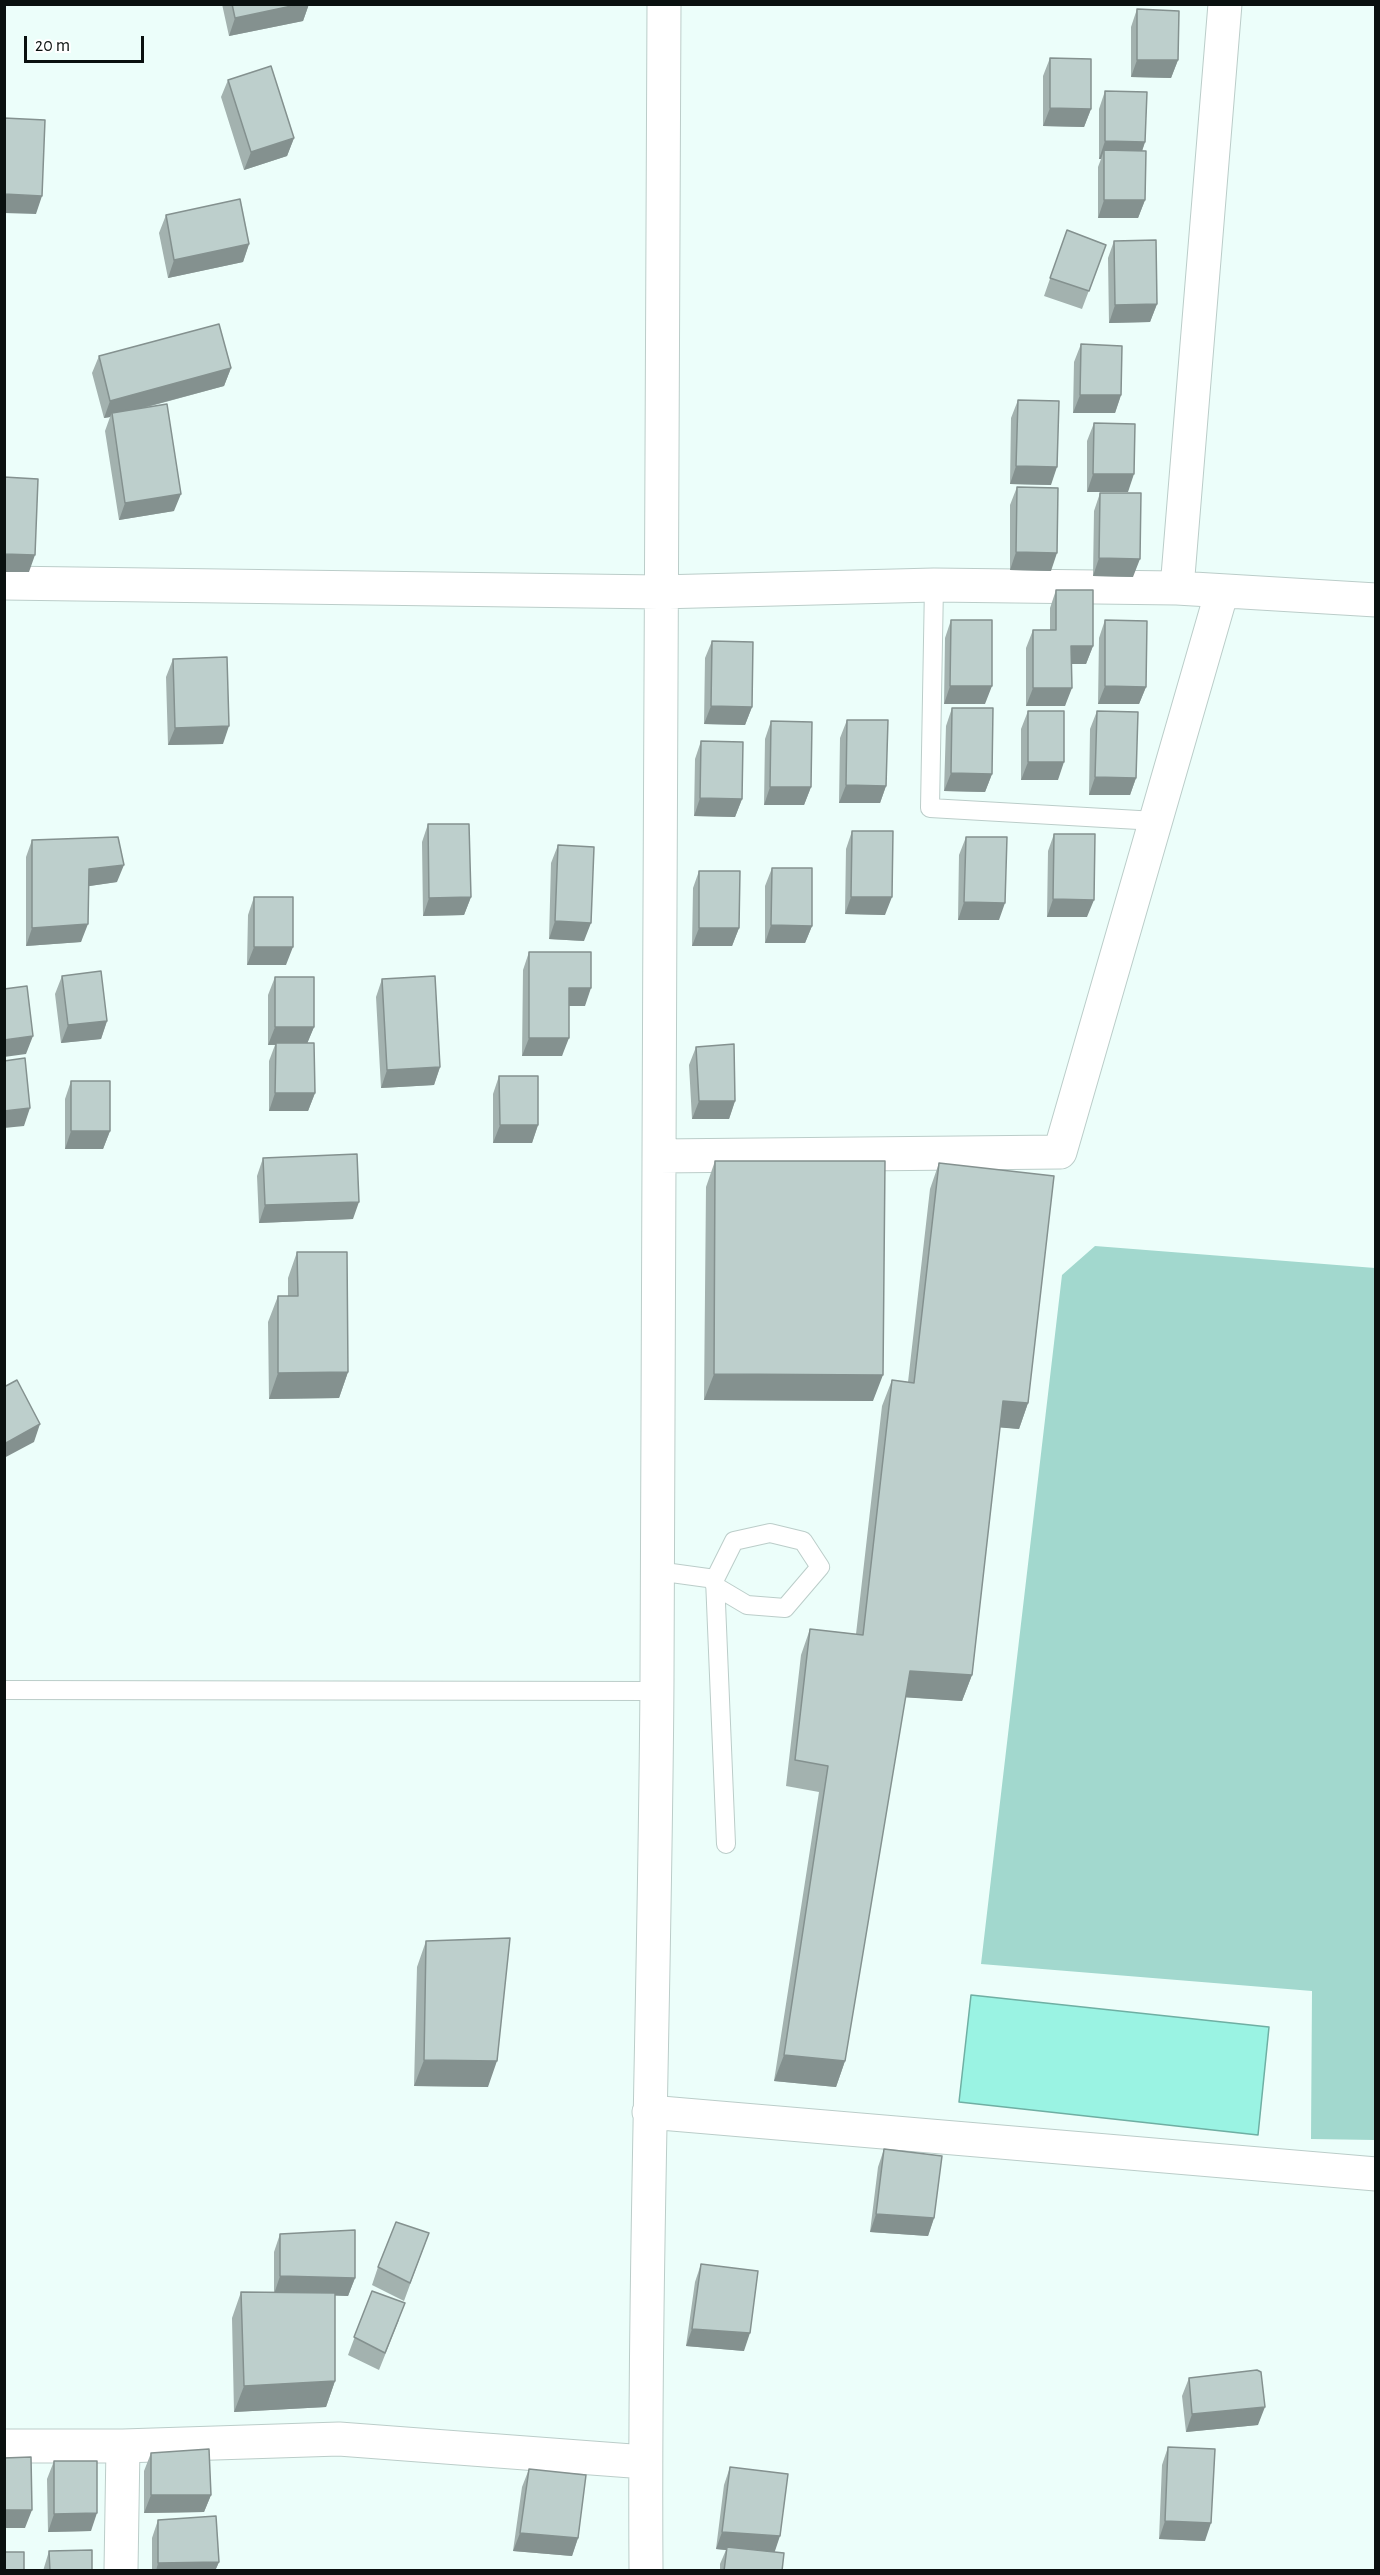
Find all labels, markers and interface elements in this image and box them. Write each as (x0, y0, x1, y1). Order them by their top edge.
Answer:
scale bar (27, 24, 147, 62)
text: 20 m (35, 37, 70, 55)

